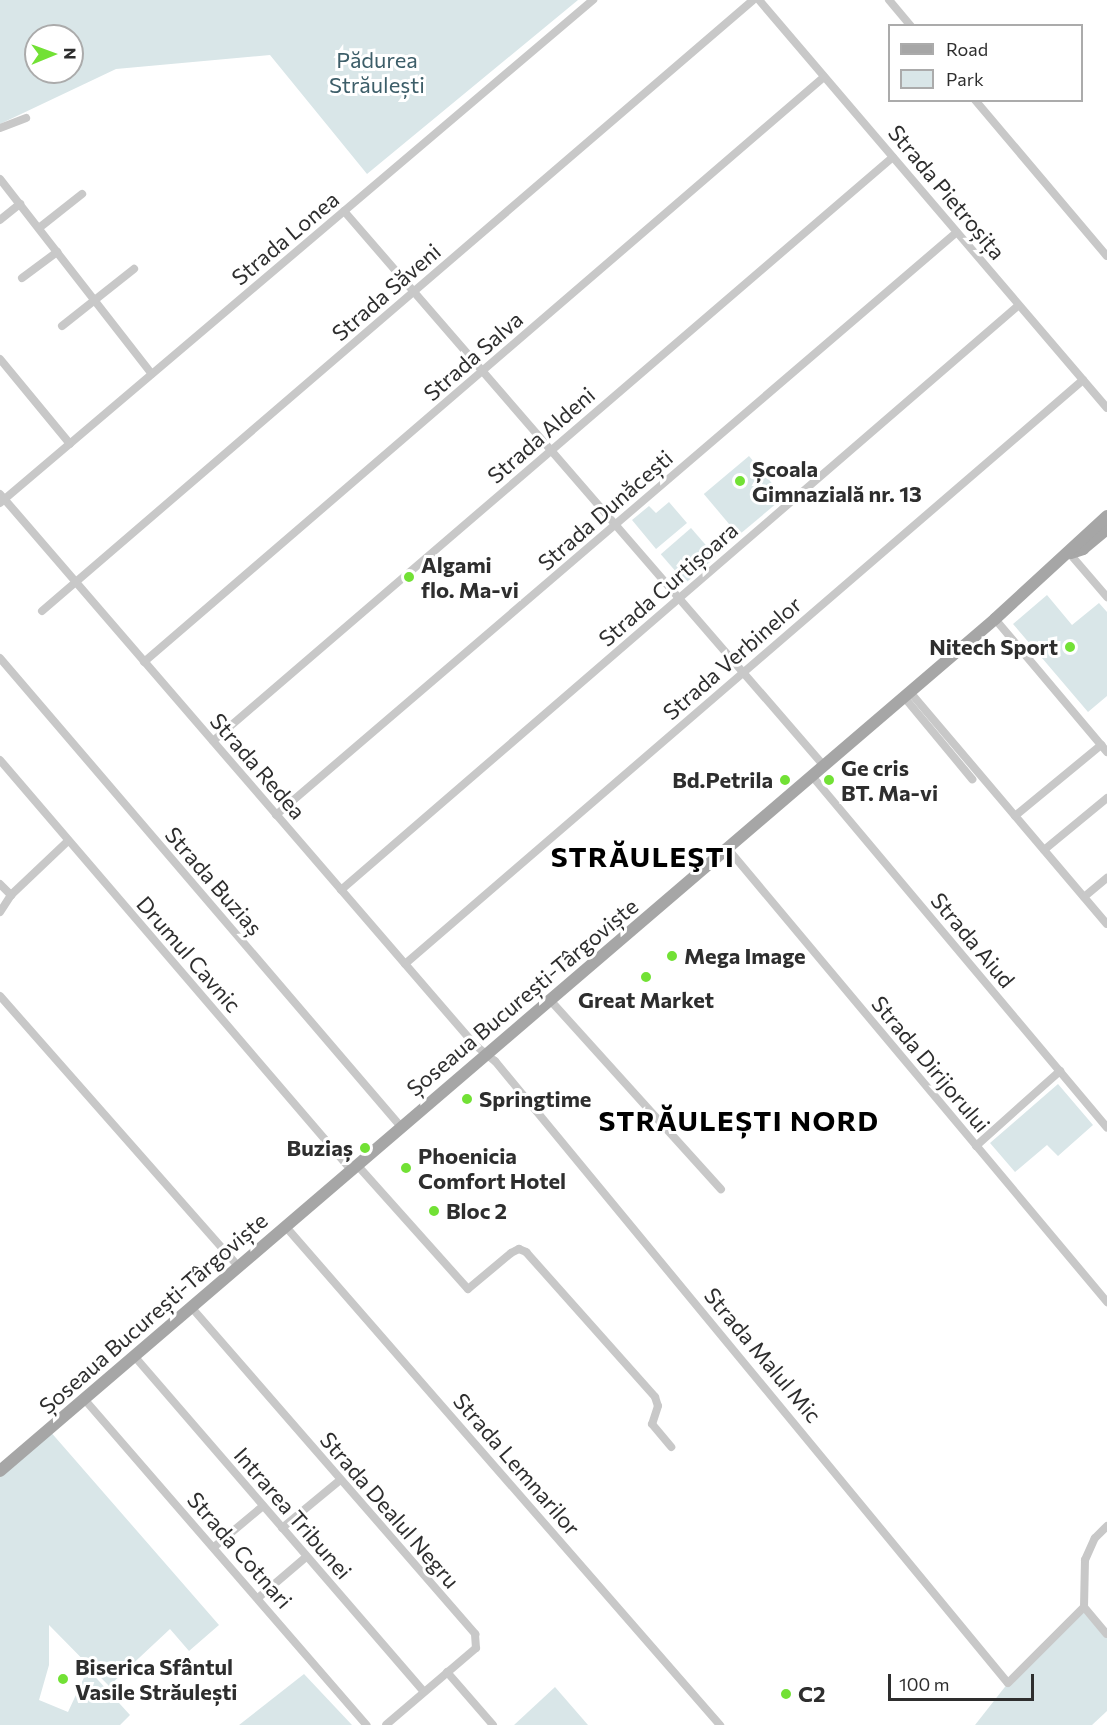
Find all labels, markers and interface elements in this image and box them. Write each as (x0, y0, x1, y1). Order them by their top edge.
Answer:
north arrow (24, 24, 84, 84)
legend (888, 24, 1083, 102)
text: Road (946, 38, 988, 60)
park label: Pădurea Străulești (329, 46, 425, 98)
text: N (61, 48, 80, 60)
text: Park (946, 68, 984, 90)
street label: Strada Pietroșița (883, 119, 1011, 265)
street label: Strada Lonea (226, 186, 344, 290)
street label: Strada Săveni (326, 238, 446, 346)
street label: Strada Salva (418, 306, 528, 406)
street label: Strada Aldeni (482, 381, 600, 489)
street label: Strada Dunăcești (532, 444, 678, 576)
place label: Școala Gimnazială nr. 13 (752, 455, 922, 506)
marker: Școala Gimnazială nr. 13 (733, 474, 747, 488)
street label: Strada Curtișoara (593, 516, 743, 652)
place label: Algami flo. Ma-vi (421, 551, 519, 602)
marker: Algami flo. Ma-vi (402, 570, 416, 584)
street label: Strada Verbinelor (657, 591, 807, 725)
place label: Nitech Sport (929, 634, 1058, 660)
marker: Nitech Sport (1063, 640, 1077, 654)
street label: Strada Redea (205, 708, 311, 824)
place label: Ge cris BT. Ma-vi (841, 754, 938, 806)
place label: Bd.Petrila (672, 767, 773, 793)
marker: Bd.Petrila (778, 773, 792, 787)
marker: Ge cris BT. Ma-vi (822, 773, 836, 787)
street label: Strada Buziaș (160, 821, 268, 941)
district label: STRĂULEŞTI (551, 839, 735, 873)
street label: Strada Aiud (926, 887, 1020, 993)
street label: Drumul Cavnic (131, 891, 247, 1017)
street label: Șoseaua București-Târgoviște (401, 893, 643, 1101)
place label: Mega Image (684, 943, 806, 969)
marker: Mega Image (665, 949, 679, 963)
marker: Great Market (639, 970, 653, 984)
place label: Great Market (578, 987, 714, 1013)
street label: Strada Dirijorului (866, 990, 996, 1138)
place label: Springtime (479, 1086, 591, 1112)
marker: Springtime (460, 1092, 474, 1106)
district label: STRĂULEȘTI NORD (598, 1103, 880, 1137)
place label: Buziaș (287, 1135, 353, 1161)
marker: Buziaș (358, 1141, 372, 1155)
place label: Phoenicia Comfort Hotel (418, 1142, 566, 1194)
marker: Phoenicia Comfort Hotel (399, 1161, 413, 1175)
place label: Bloc 2 (446, 1198, 507, 1224)
marker: Bloc 2 (427, 1204, 441, 1218)
street label: Șoseaua București-Târgoviște (34, 1207, 272, 1419)
street label: Strada Malul Mic (699, 1282, 827, 1428)
street label: Strada Lemnarilor (448, 1388, 586, 1540)
street label: Strada Dealul Negru (315, 1426, 465, 1594)
street label: Intrarea Tribunei (229, 1442, 357, 1584)
street label: Strada Cotnari (182, 1486, 298, 1614)
place label: Biserica Sfântul Vasile Străulești (75, 1653, 237, 1705)
scale bar (891, 1662, 1036, 1700)
marker: Biserica Sfântul Vasile Străulești (56, 1672, 70, 1686)
text: 100 m (899, 1673, 949, 1695)
place label: C2 (798, 1681, 826, 1707)
marker: C2 (779, 1687, 793, 1701)

